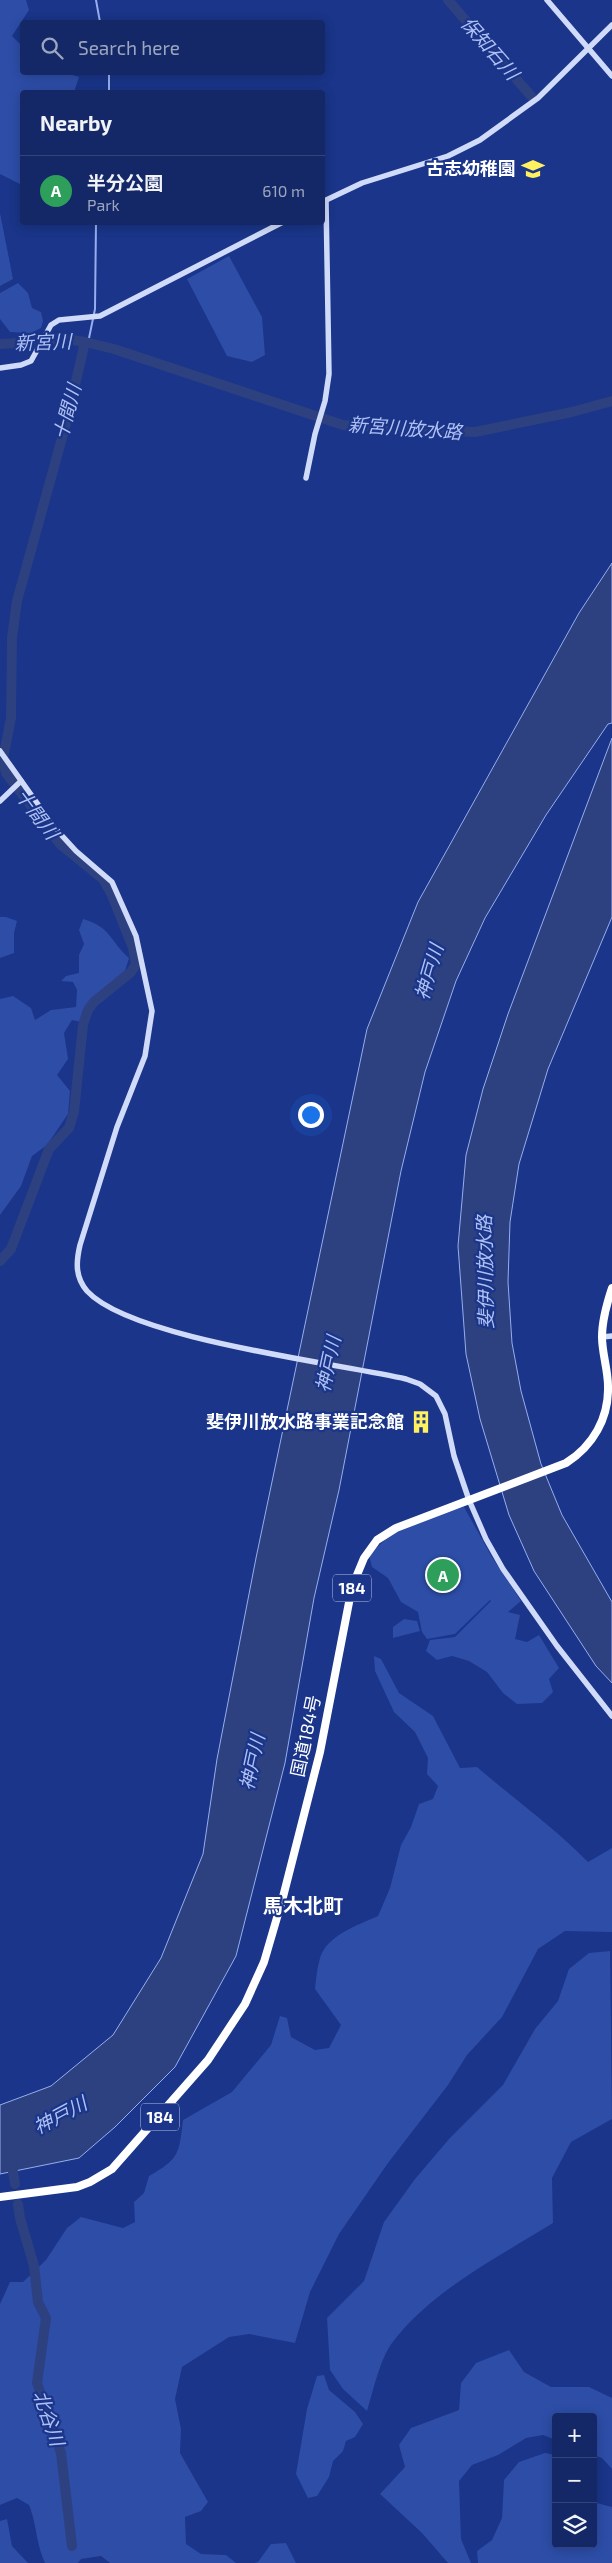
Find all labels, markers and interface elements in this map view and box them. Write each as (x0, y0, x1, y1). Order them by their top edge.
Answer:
water label: 保知石川 (457, 11, 525, 85)
search box (20, 20, 325, 75)
icon: search (38, 34, 66, 62)
text: Search here (78, 36, 180, 59)
text: Nearby (40, 110, 112, 135)
school or university icon: 古志幼稚園 (520, 156, 546, 182)
place label: 古志幼稚園 (426, 157, 516, 179)
text: 半分公園 (87, 171, 163, 194)
text: A (51, 181, 61, 200)
text: 610 m (262, 181, 305, 200)
text: Park (87, 195, 120, 214)
water label: 新宮川 (14, 329, 74, 354)
water label: 十間川 (48, 379, 86, 442)
water label: 新宮川放水路 (347, 412, 465, 443)
water label: 十間川 (11, 784, 65, 845)
water label: 神戸川 (410, 939, 448, 1002)
your location (298, 1102, 324, 1128)
water label: 斐伊川放水路 (472, 1213, 497, 1329)
water label: 神戸川 (310, 1332, 345, 1394)
building icon: 斐伊川放水路事業記念館 (408, 1409, 434, 1435)
place label: 斐伊川放水路事業記念館 (206, 1410, 404, 1432)
pin: A (427, 1556, 459, 1594)
road number: 184 (333, 1575, 371, 1602)
street label: 国道184号 (286, 1693, 324, 1779)
water label: 神戸川 (234, 1730, 269, 1792)
district label: 馬木北町 (263, 1893, 343, 1917)
water label: 神戸川 (29, 2090, 92, 2138)
road number: 184 (141, 2104, 179, 2130)
water label: 北谷川 (29, 2387, 70, 2450)
map controls (552, 2413, 597, 2548)
button: + (552, 2413, 597, 2458)
button: − (552, 2458, 597, 2503)
button: layers (552, 2503, 597, 2548)

